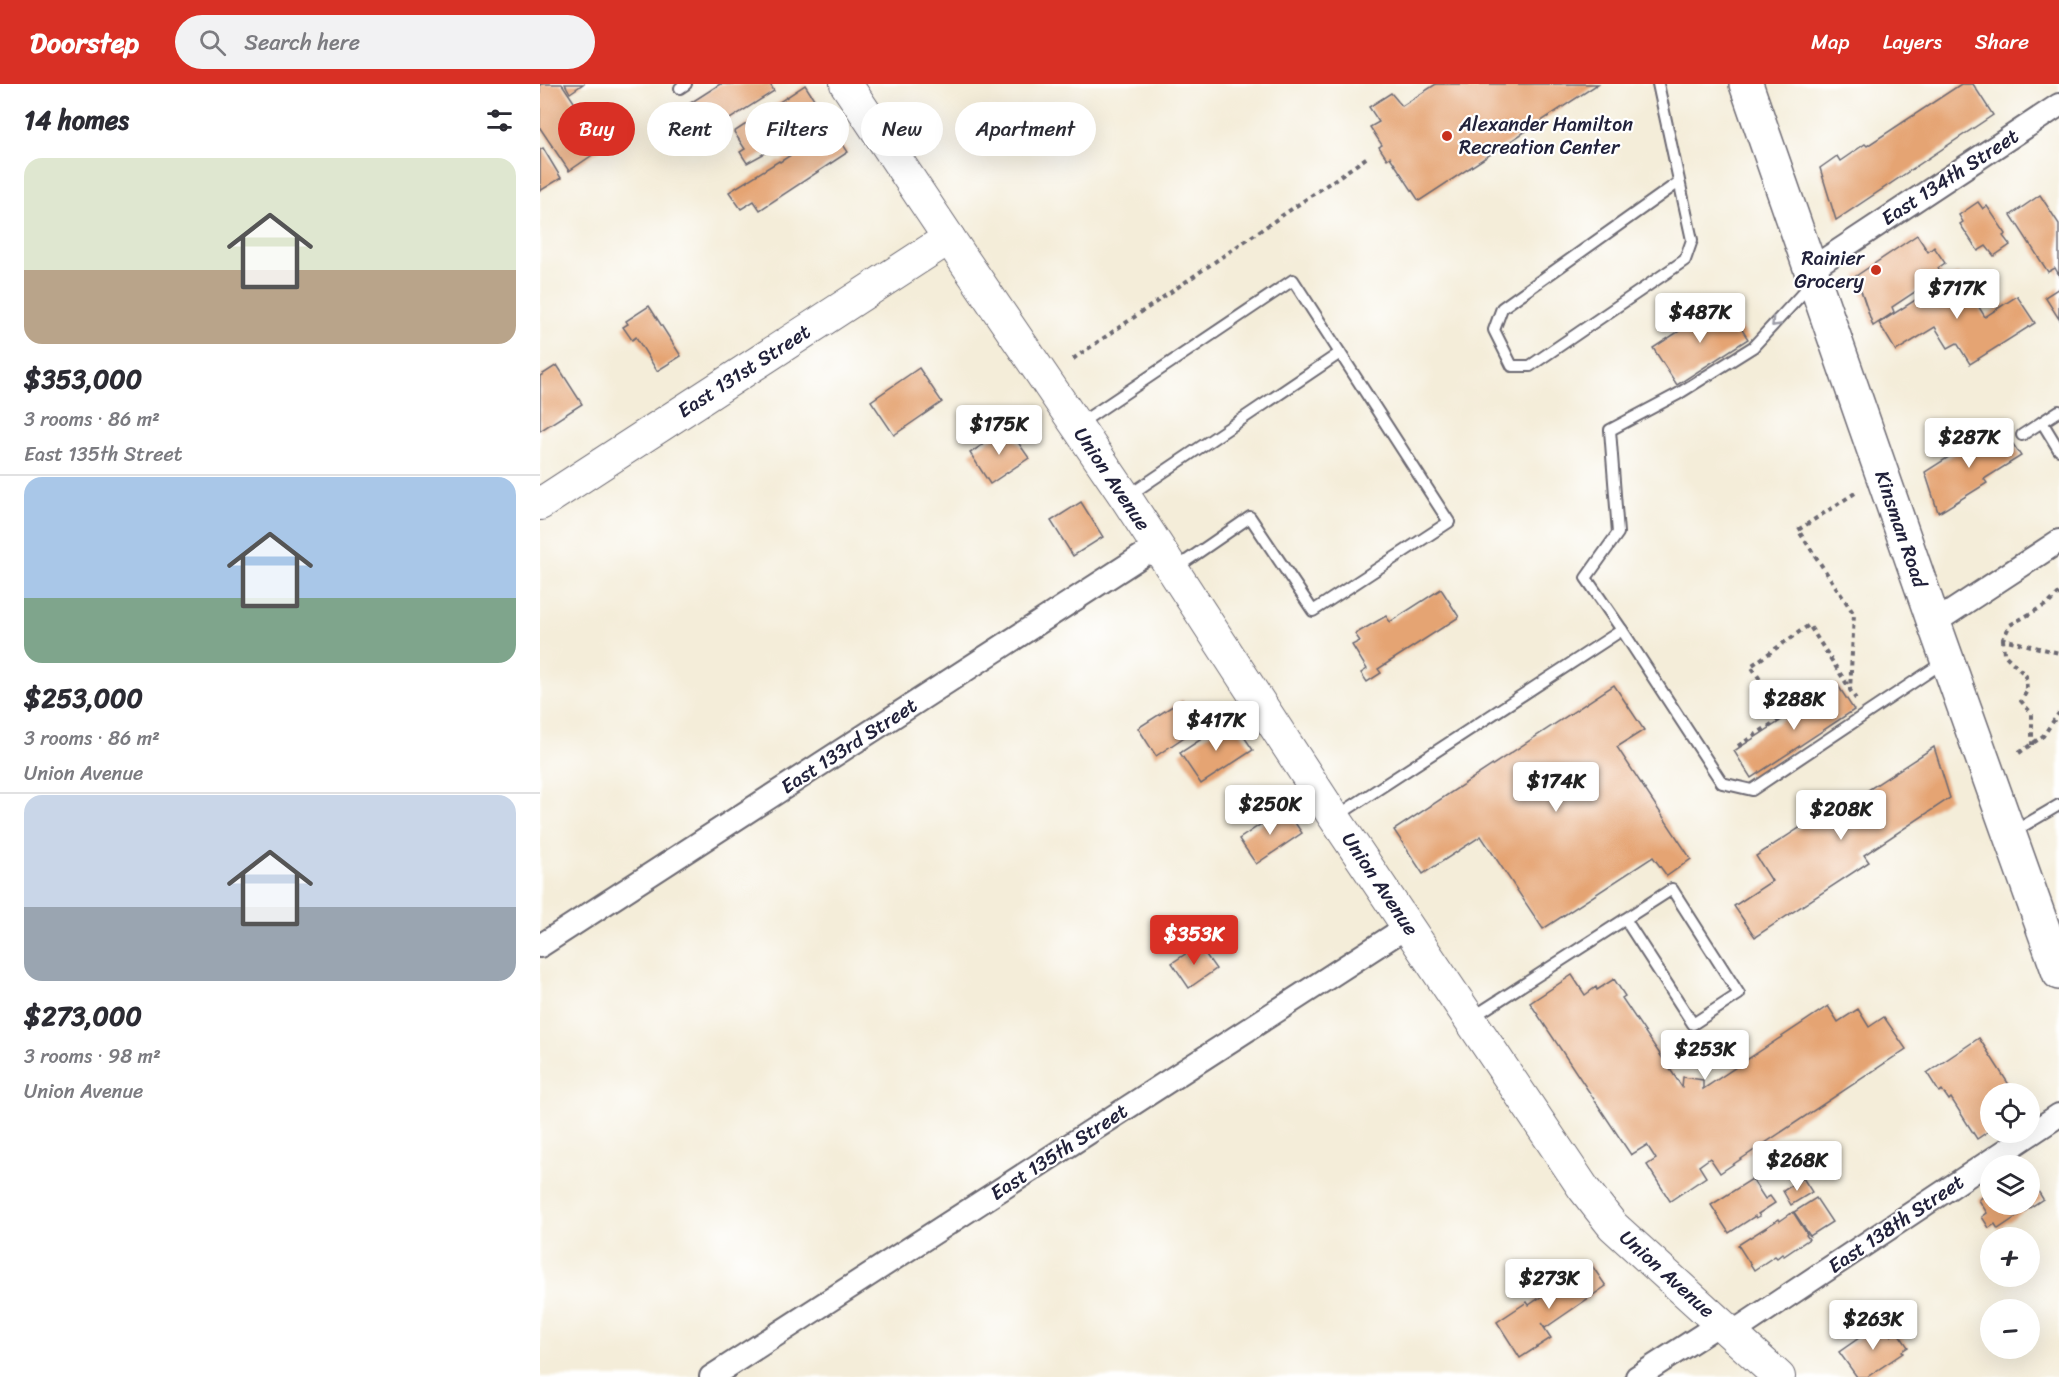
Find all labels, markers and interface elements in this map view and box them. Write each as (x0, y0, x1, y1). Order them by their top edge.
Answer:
search box (175, 15, 595, 69)
text: Doorstep (30, 18, 139, 67)
text: Search here (244, 23, 360, 62)
text: Map (1811, 23, 1850, 61)
text: Layers (1883, 23, 1942, 61)
text: Share (1975, 23, 2029, 61)
icon: search (196, 26, 229, 59)
text: 14 homes (24, 97, 129, 143)
chip: Buy (558, 102, 635, 156)
chip: Rent (647, 102, 733, 156)
chip: Filters (745, 102, 849, 156)
chip: New (861, 102, 943, 156)
chip: Apartment (955, 102, 1096, 156)
icon: filters (483, 104, 516, 137)
place label: Alexander Hamilton Recreation Center (1458, 107, 1633, 165)
street label: East 134th Street (1874, 119, 2026, 235)
marker: Alexander Hamilton Recreation Center (1440, 129, 1454, 143)
icon: home (216, 197, 324, 305)
place label: Rainier Grocery (1794, 241, 1866, 299)
marker: Rainier Grocery (1869, 263, 1883, 277)
pin: $717K (1915, 269, 1999, 320)
text: $717K (1928, 271, 1986, 306)
pin: $487K (1658, 293, 1742, 344)
text: $487K (1669, 295, 1731, 330)
street label: East 131st Street (670, 314, 818, 427)
one-way arrow (1771, 317, 1782, 327)
text: $353,000 (24, 356, 142, 402)
text: 3 rooms · 86 m² (24, 402, 160, 437)
pin: $175K (957, 405, 1041, 456)
text: $175K (970, 407, 1028, 442)
pin: $287K (1927, 418, 2011, 469)
street label: Union Avenue (1064, 420, 1160, 538)
text: $287K (1939, 420, 1999, 455)
text: East 135th Street (24, 437, 183, 472)
street label: Kinsman Road (1865, 466, 1938, 594)
icon: home (216, 516, 324, 624)
text: $253,000 (24, 675, 143, 721)
pin: $288K (1752, 680, 1836, 731)
text: $288K (1763, 682, 1825, 717)
street label: East 133rd Street (773, 688, 925, 804)
pin: $417K (1174, 701, 1258, 752)
text: $417K (1187, 703, 1245, 738)
text: 3 rooms · 86 m² (24, 721, 160, 756)
text: Union Avenue (24, 756, 143, 791)
pin: $174K (1514, 762, 1598, 813)
text: $174K (1527, 764, 1585, 799)
pin: $250K (1228, 785, 1312, 836)
text: $250K (1239, 787, 1301, 822)
pin: $208K (1799, 790, 1883, 841)
text: $208K (1810, 792, 1872, 827)
street label: Union Avenue (1332, 825, 1428, 943)
icon: home (216, 834, 324, 942)
pin: $353K (1152, 915, 1236, 966)
text: $353K (1164, 917, 1224, 952)
text: $273,000 (24, 993, 142, 1039)
pin: $253K (1663, 1030, 1747, 1081)
text: $253K (1675, 1032, 1735, 1067)
text: 3 rooms · 98 m² (24, 1039, 161, 1074)
text: Union Avenue (24, 1074, 143, 1109)
map controls (1980, 1083, 2040, 1359)
button: locate (1980, 1083, 2040, 1143)
street label: East 135th Street (983, 1094, 1135, 1210)
pin: $268K (1755, 1141, 1839, 1192)
text: $268K (1767, 1143, 1827, 1178)
button: layers (1980, 1155, 2040, 1215)
street label: East 138th Street (1821, 1165, 1972, 1283)
street label: Union Avenue (1611, 1221, 1723, 1327)
button: + (1980, 1227, 2040, 1287)
pin: $273K (1507, 1259, 1591, 1310)
text: $273K (1519, 1261, 1579, 1296)
button: − (1980, 1299, 2040, 1359)
pin: $263K (1831, 1300, 1915, 1351)
text: $263K (1843, 1302, 1903, 1337)

